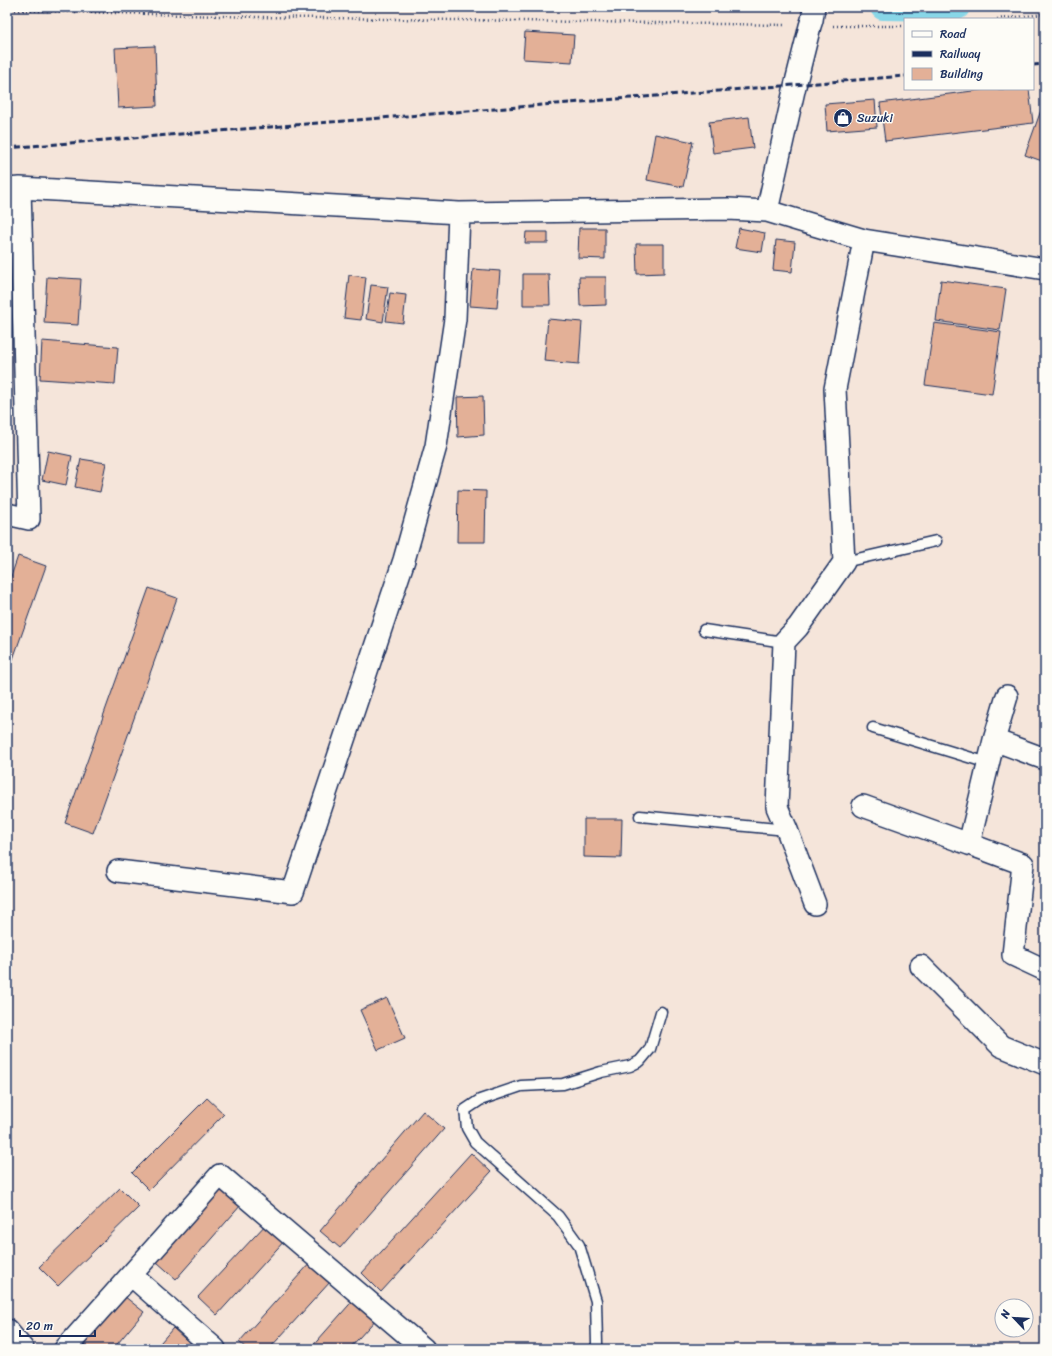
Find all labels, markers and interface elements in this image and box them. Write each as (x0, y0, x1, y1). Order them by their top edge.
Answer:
legend (904, 18, 1034, 90)
text: Road (940, 23, 967, 45)
text: Railway (940, 43, 981, 65)
text: Building (940, 63, 983, 85)
shop icon: Suzuki (832, 107, 854, 129)
place label: Suzuki (857, 107, 893, 129)
north arrow (994, 1298, 1034, 1338)
text: N (995, 1306, 1016, 1322)
scale bar (20, 1312, 95, 1338)
text: 20 m (26, 1315, 53, 1337)

